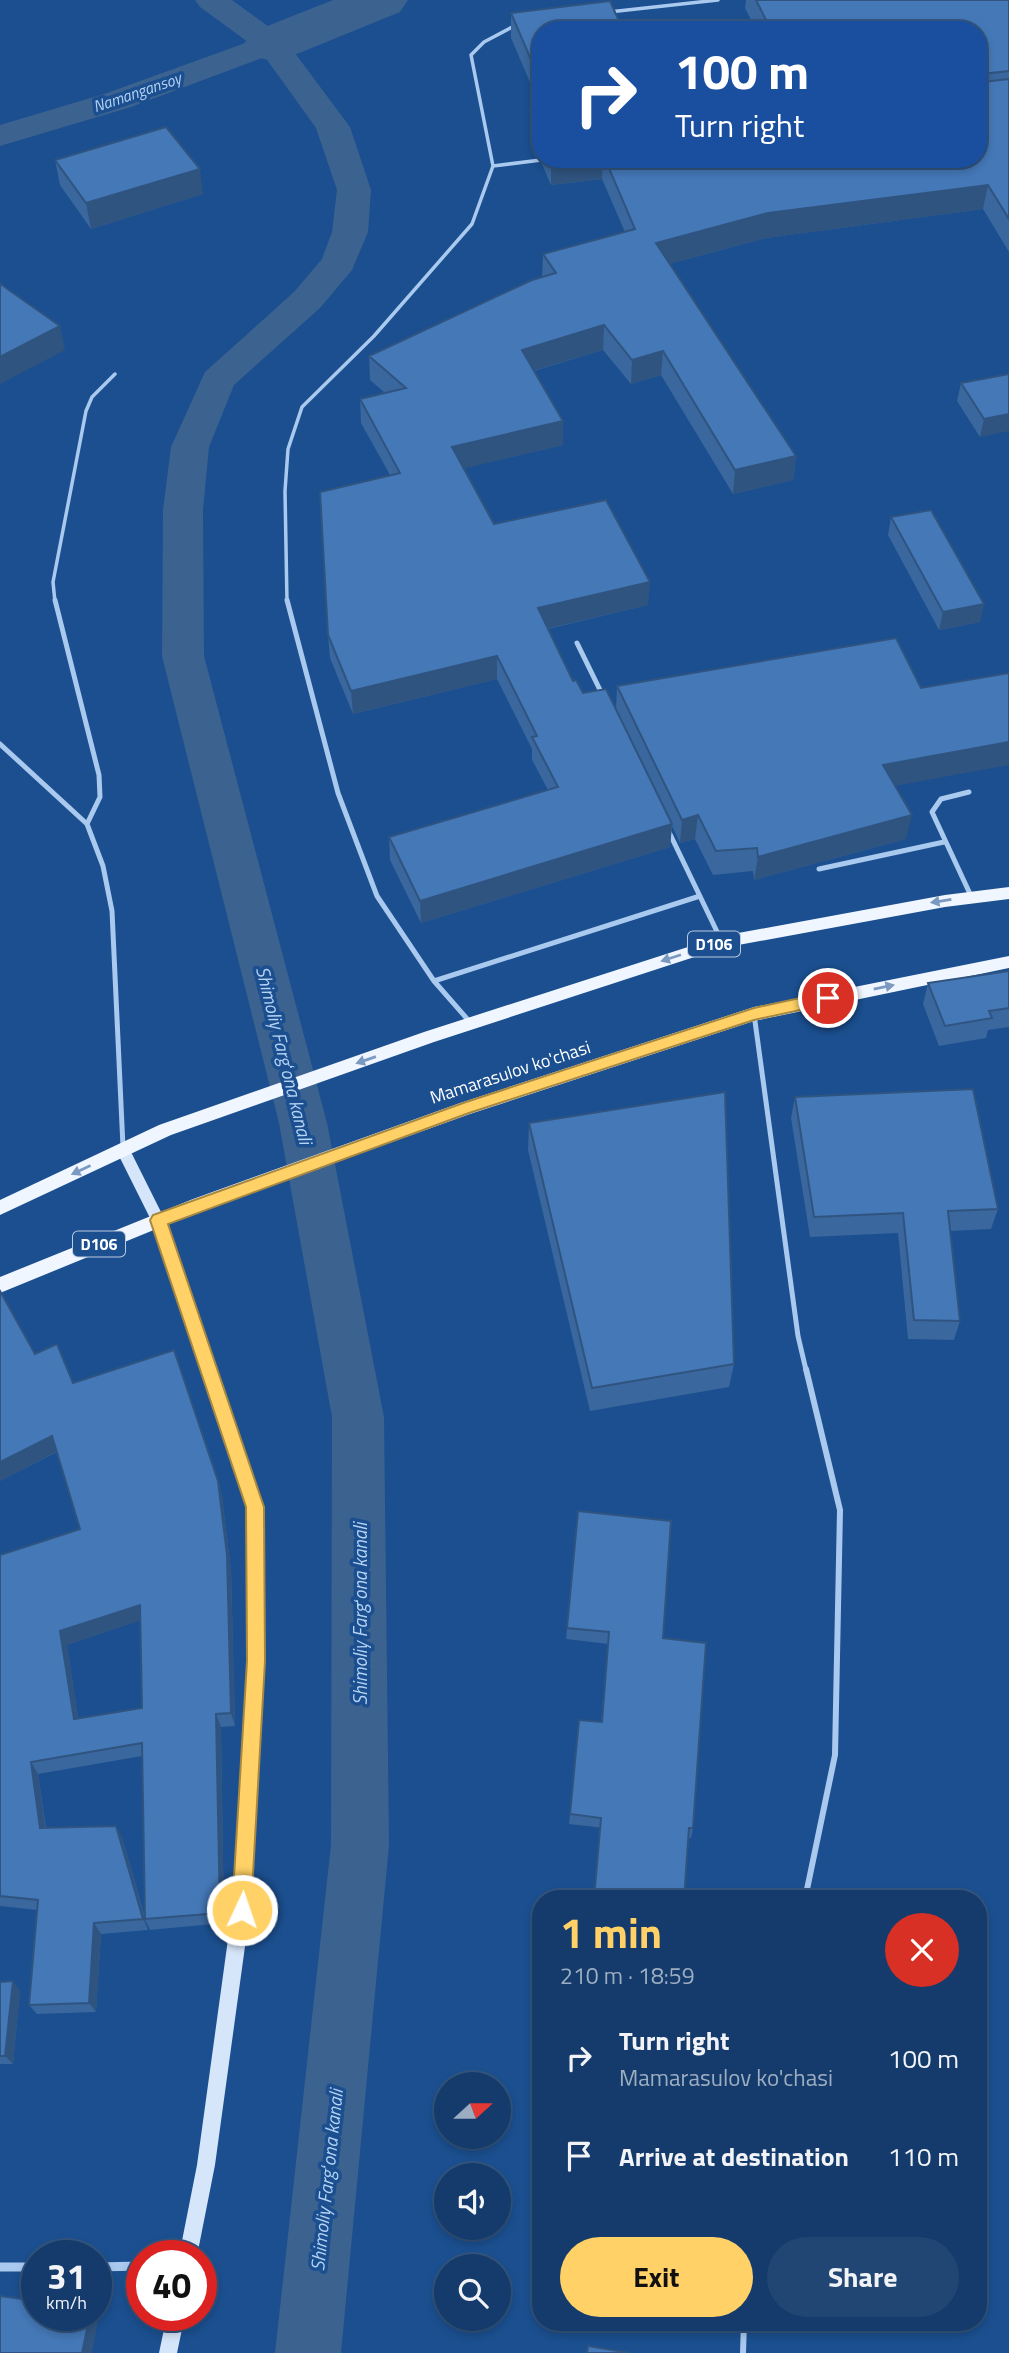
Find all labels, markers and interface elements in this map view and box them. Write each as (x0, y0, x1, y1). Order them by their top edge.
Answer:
text: 100 m (675, 33, 809, 108)
icon: right (560, 49, 651, 140)
water label: Namangansoy (90, 65, 186, 118)
text: Turn right (675, 101, 804, 149)
one-way arrow (930, 896, 952, 907)
road number: D106 (688, 932, 740, 956)
one-way arrow (660, 953, 681, 964)
water label: Shimoliy Fargʻona kanali (249, 963, 322, 1149)
pin (798, 968, 858, 1028)
icon: arrive (809, 979, 847, 1017)
one-way arrow (873, 981, 895, 992)
street label: Mamarasulov ko'chasi (426, 1033, 594, 1111)
one-way arrow (355, 1054, 376, 1065)
one-way arrow (71, 1164, 91, 1176)
road number: D106 (73, 1232, 125, 1256)
water label: Shimoliy Fargʻona kanali (345, 1521, 374, 1705)
position arrow (205, 1873, 279, 1947)
text: 1 min (560, 1900, 662, 1964)
button: close (885, 1913, 959, 1987)
text: 210 m · 18:59 (560, 1958, 695, 1993)
text: Turn right (619, 2021, 730, 2060)
icon: right (560, 2039, 598, 2077)
text: 100 m (888, 2039, 959, 2078)
text: Mamarasulov ko'chasi (619, 2060, 833, 2095)
north arrow (434, 2072, 511, 2149)
map controls (434, 2072, 511, 2331)
water label: Shimoliy Fargʻona kanali (302, 2086, 350, 2272)
icon: arrive (560, 2137, 598, 2175)
text: Arrive at destination (619, 2137, 849, 2176)
text: 110 m (888, 2137, 959, 2176)
button: sound (434, 2163, 511, 2240)
button: Exit (560, 2237, 753, 2317)
button: Share (767, 2237, 959, 2317)
speed limit sign: 40 (126, 2240, 217, 2331)
text: 31 (47, 2249, 86, 2303)
button: search (434, 2254, 511, 2331)
text: km/h (46, 2289, 87, 2316)

